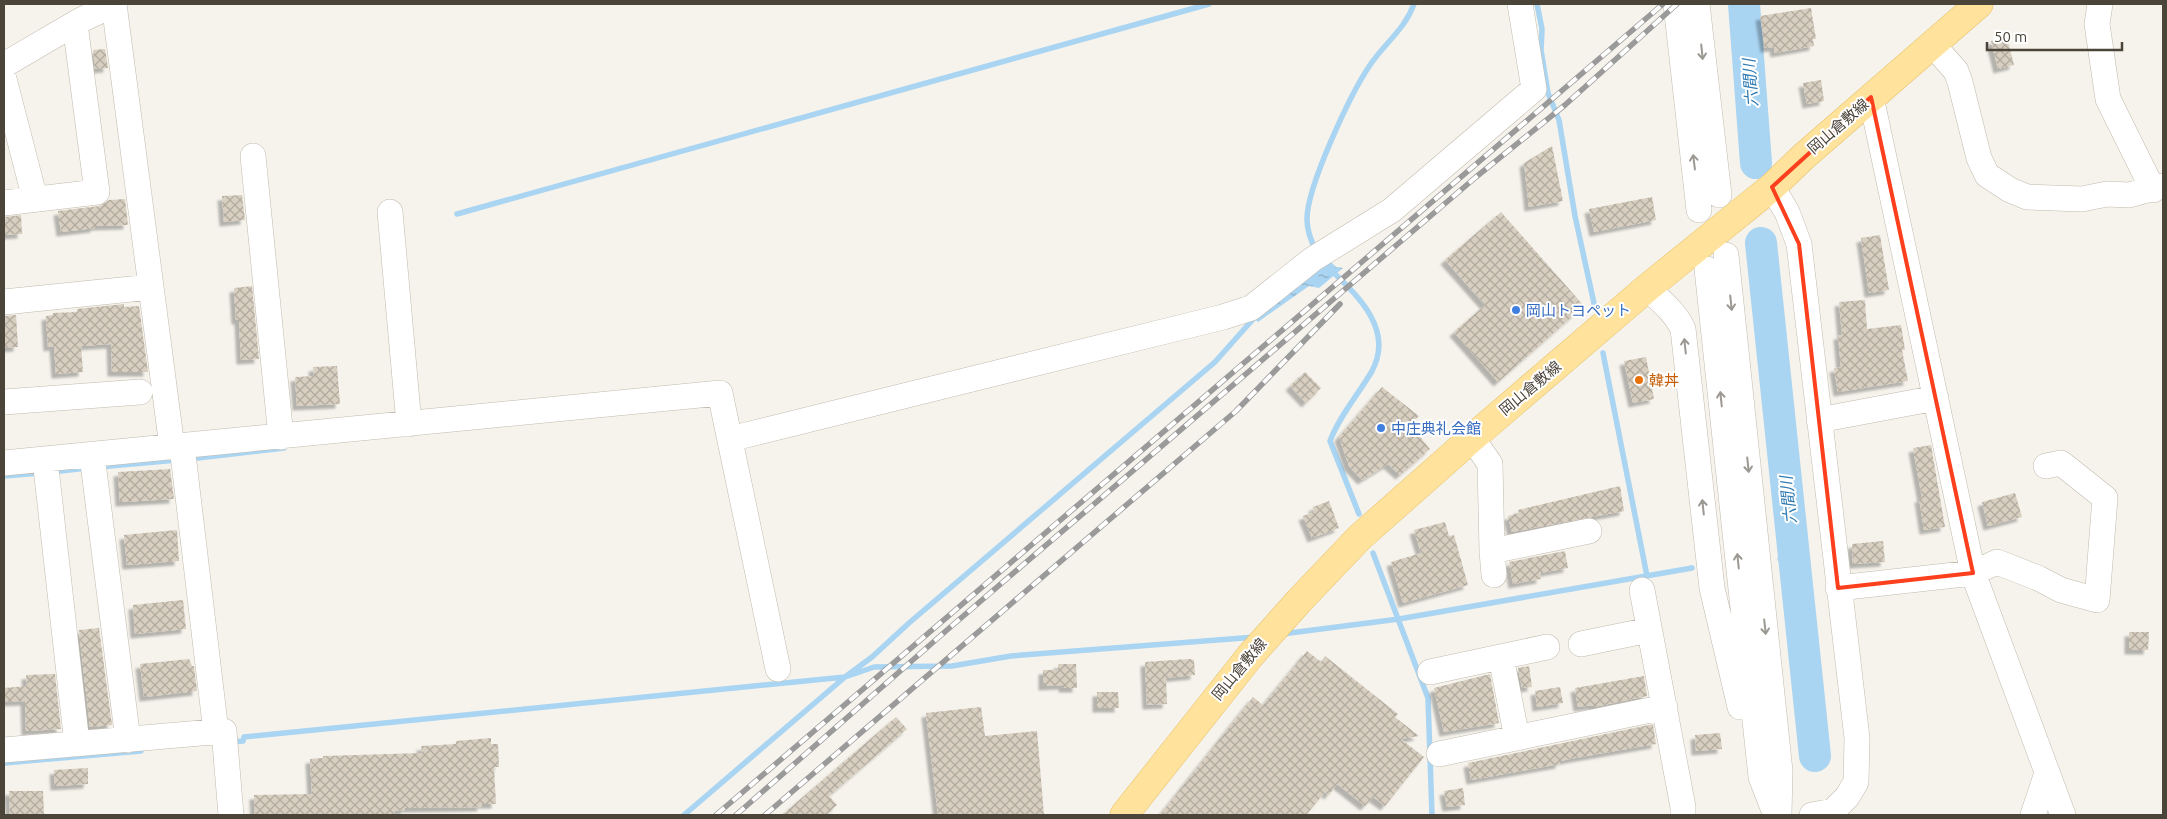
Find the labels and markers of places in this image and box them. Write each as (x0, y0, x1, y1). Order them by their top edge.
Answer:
place label: 岡山トヨペット (1526, 302, 1631, 319)
marker: 岡山トヨペット (1510, 304, 1522, 316)
place label: 韓丼 (1649, 372, 1679, 389)
marker: 韓丼 (1633, 374, 1645, 386)
place label: 中庄典礼会館 (1391, 420, 1481, 437)
marker: 中庄典礼会館 (1375, 422, 1387, 434)

